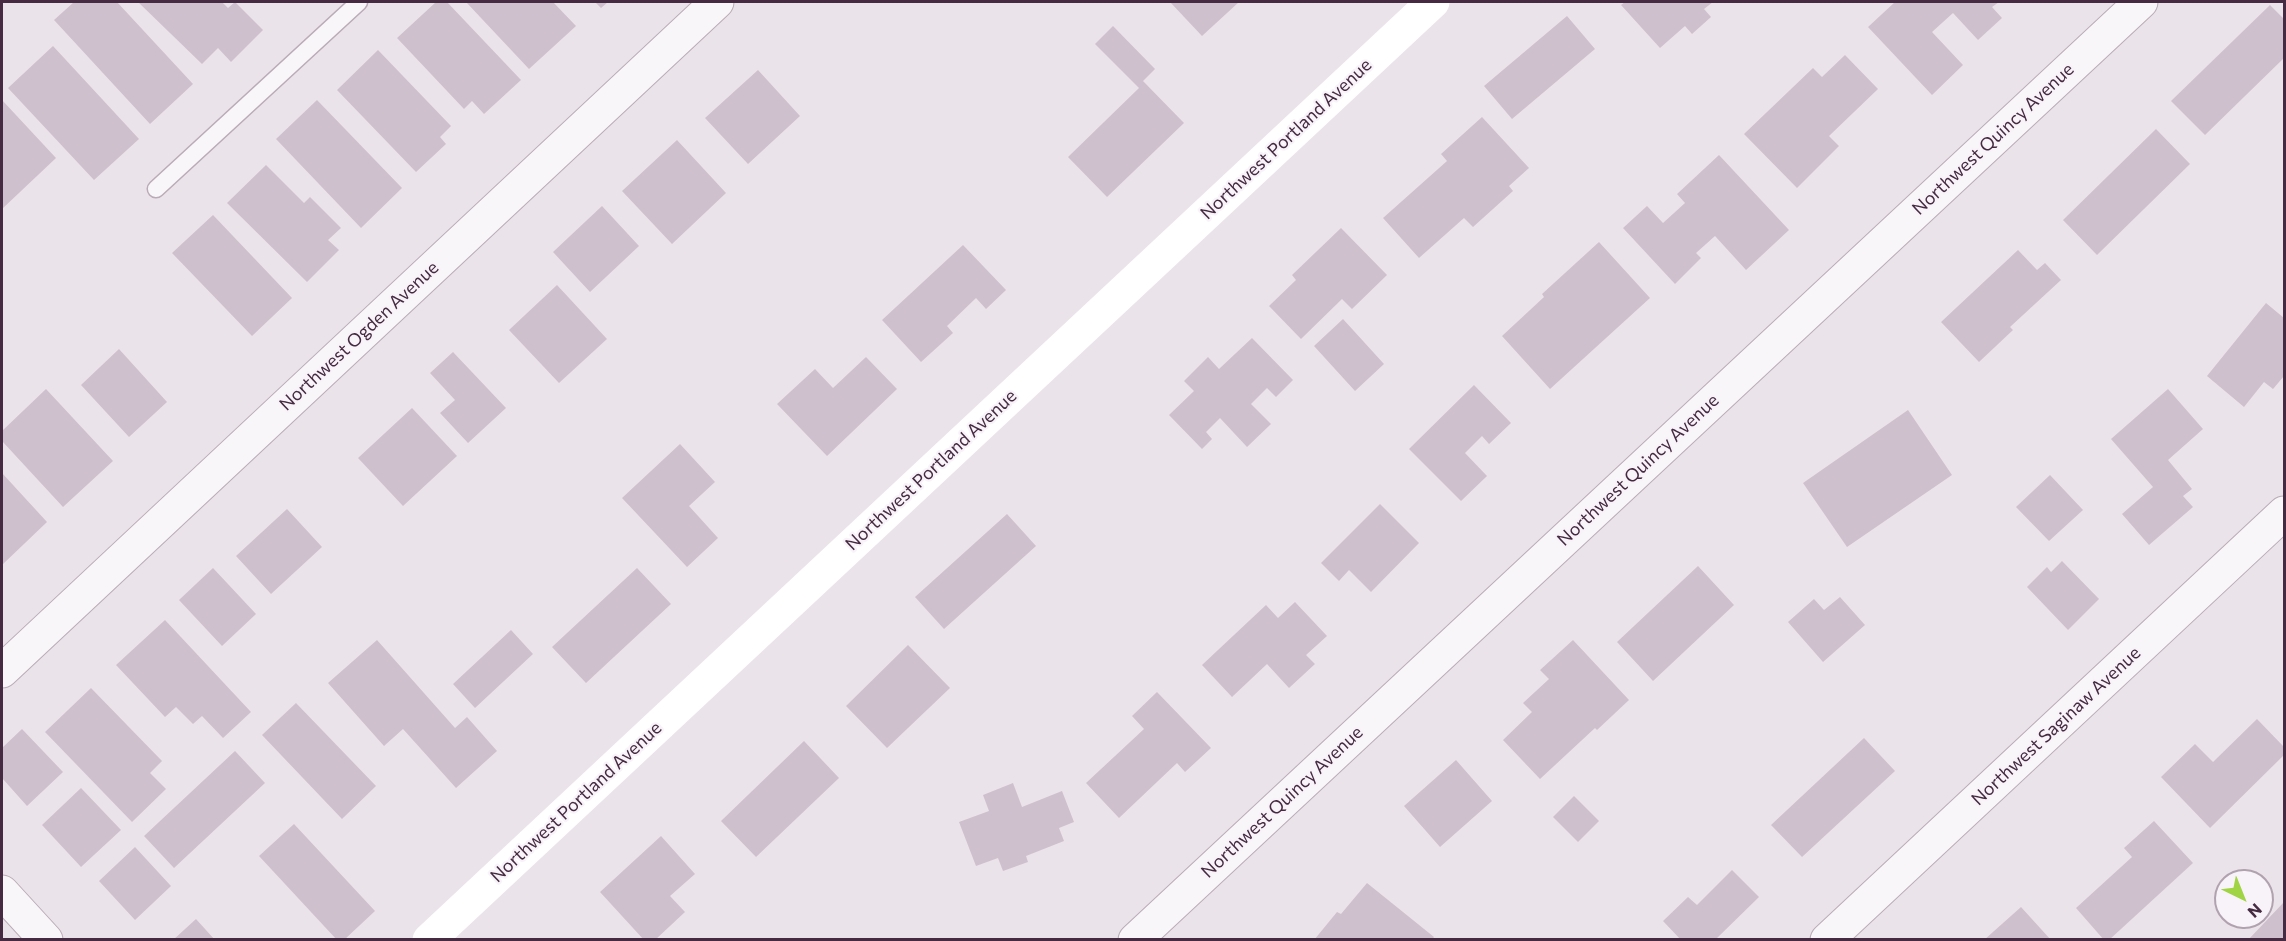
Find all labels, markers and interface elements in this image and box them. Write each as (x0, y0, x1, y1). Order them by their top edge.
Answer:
street label: Northwest Portland Avenue (1196, 54, 1376, 224)
street label: Northwest Quincy Avenue (1908, 58, 2078, 220)
street label: Northwest Ogden Avenue (275, 257, 443, 415)
street label: Northwest Portland Avenue (841, 385, 1021, 555)
street label: Northwest Quincy Avenue (1553, 389, 1723, 551)
street label: Northwest Saginaw Avenue (1967, 642, 2145, 810)
street label: Northwest Portland Avenue (486, 717, 666, 887)
street label: Northwest Quincy Avenue (1197, 721, 1367, 883)
north arrow (2214, 869, 2274, 929)
text: N (2244, 900, 2266, 922)

